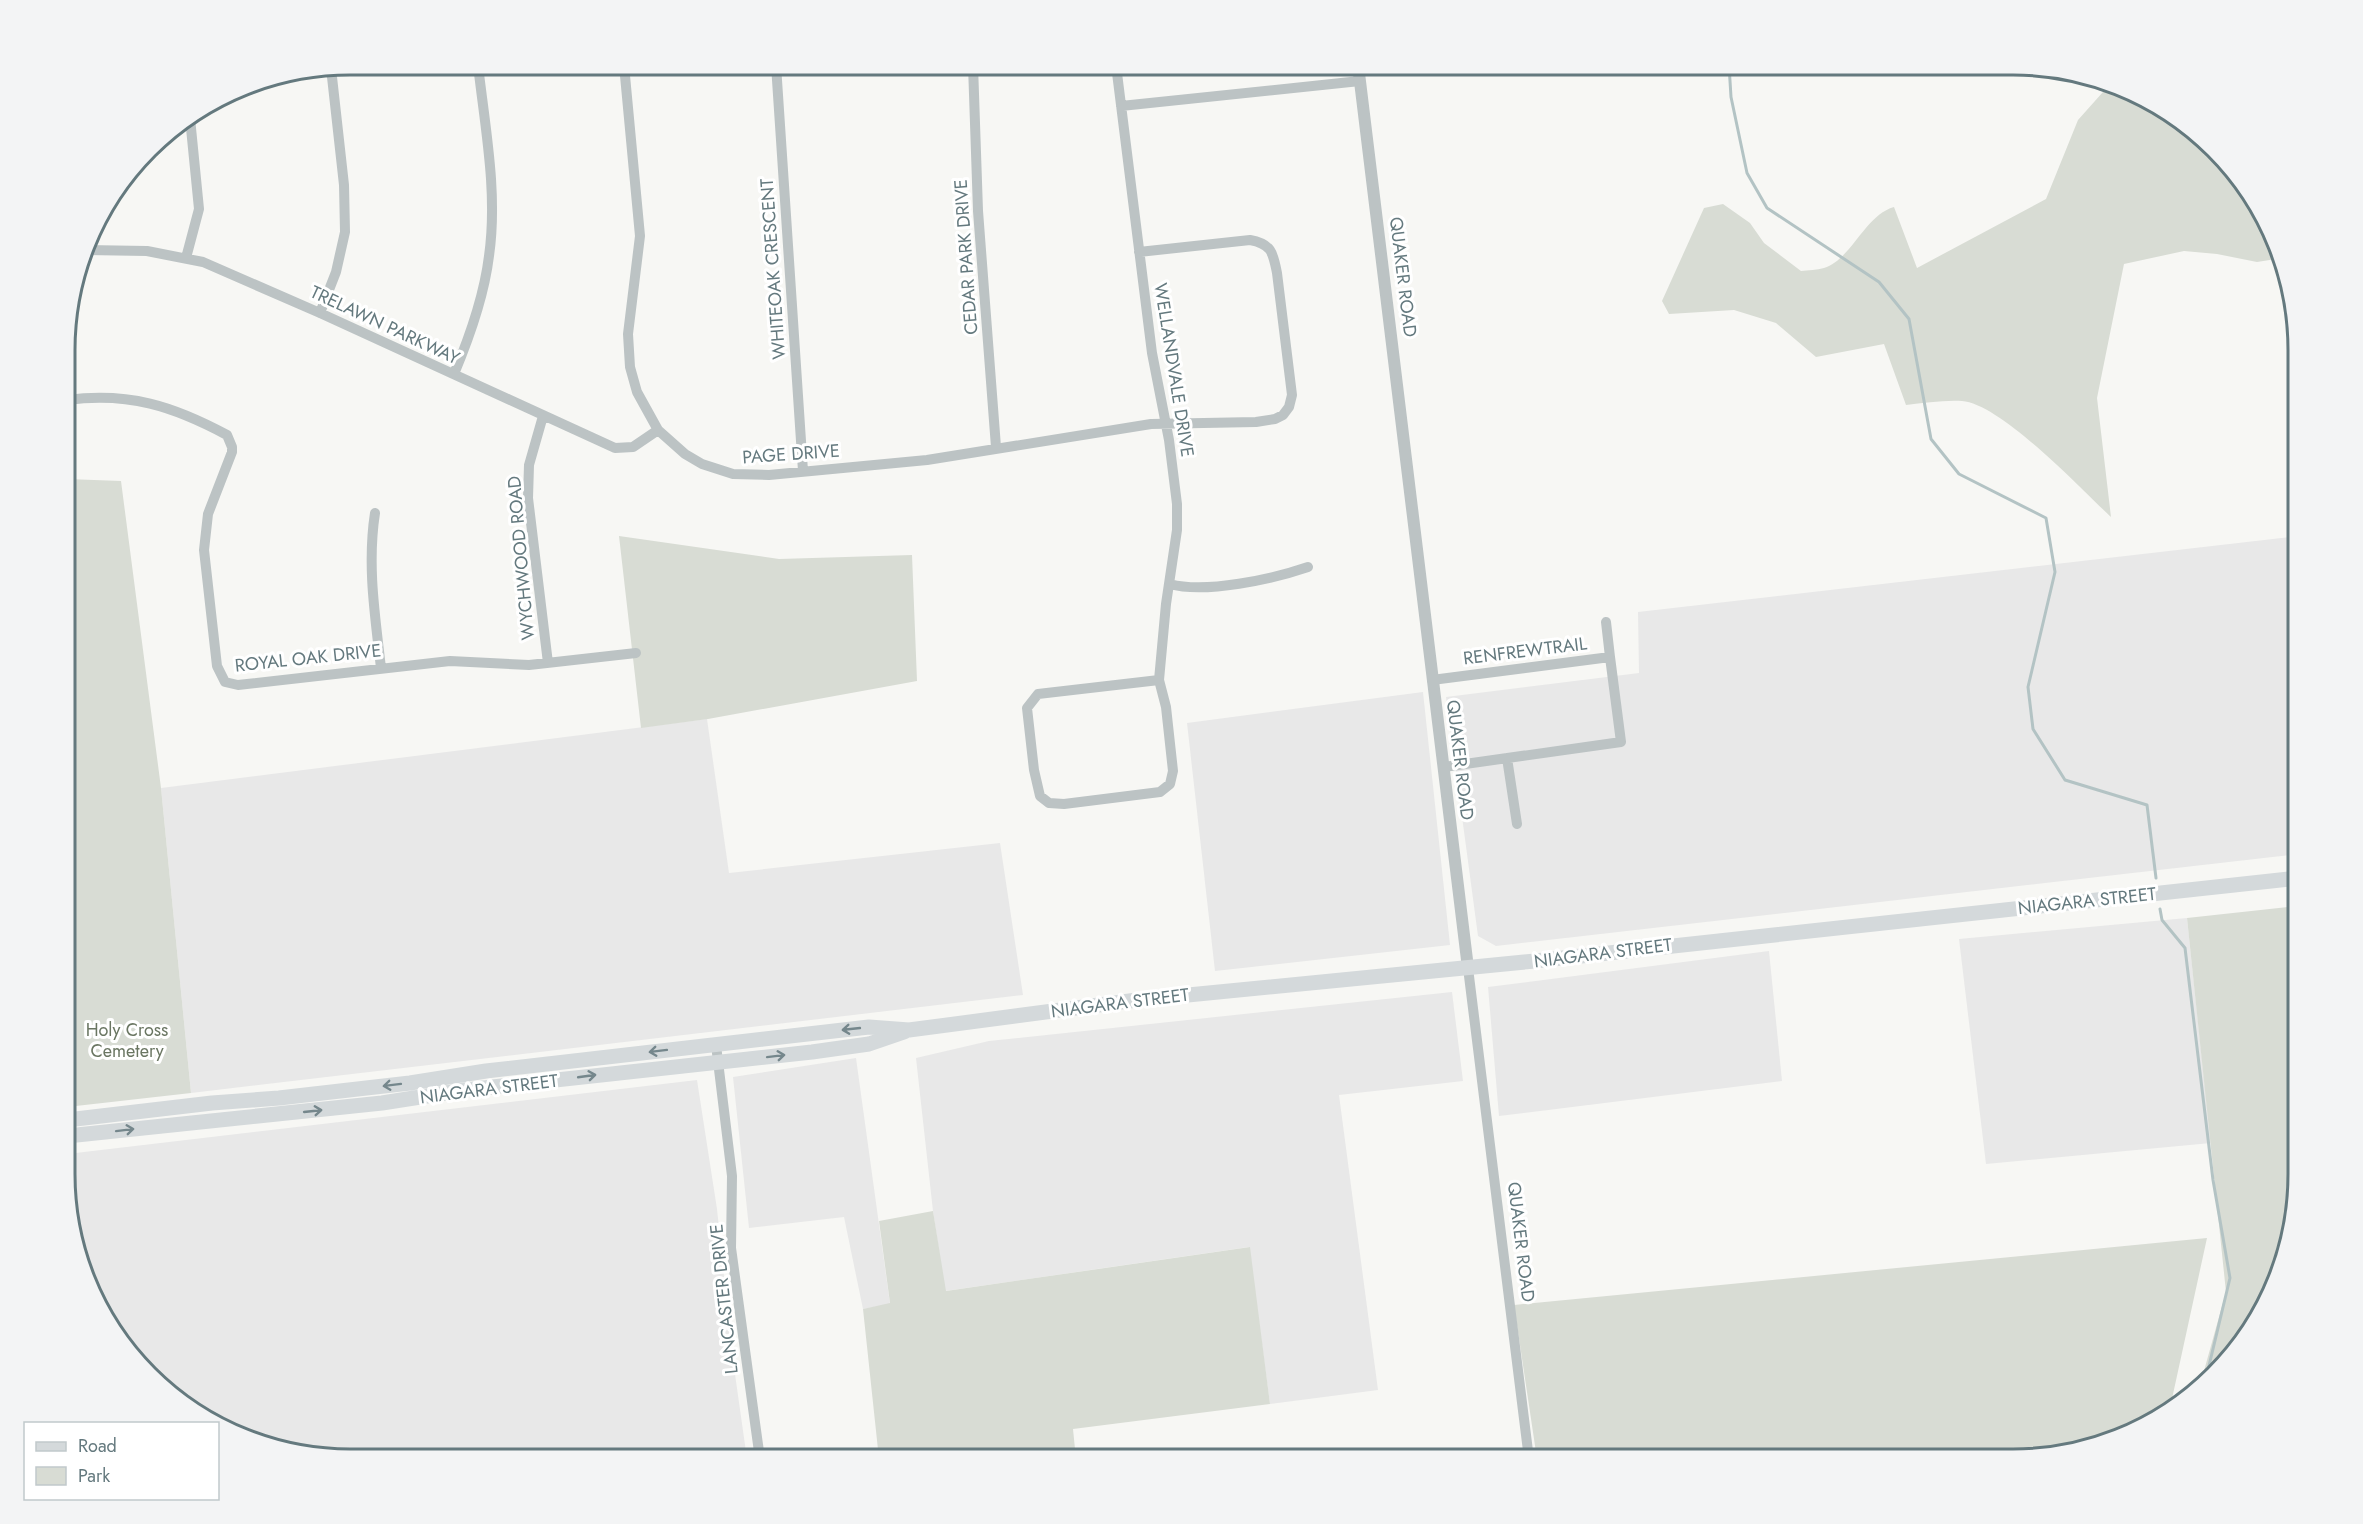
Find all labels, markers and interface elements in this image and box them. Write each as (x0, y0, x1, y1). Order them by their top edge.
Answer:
street label: WHITEOAK CRESCENT (754, 177, 792, 360)
street label: CEDAR PARK DRIVE (948, 178, 984, 336)
street label: QUAKER ROAD (1383, 215, 1423, 339)
street label: TRELAWN PARKWAY (306, 279, 465, 371)
street label: WELLANDVALE DRIVE (1147, 281, 1201, 459)
street label: PAGE DRIVE (741, 438, 841, 470)
street label: WYCHWOOD ROAD (501, 475, 541, 641)
street label: RENFREWTRAIL (1462, 631, 1588, 671)
street label: ROYAL OAK DRIVE (234, 637, 382, 679)
street label: QUAKER ROAD (1440, 698, 1480, 822)
street label: NIAGARA STREET (2017, 881, 2158, 921)
street label: NIAGARA STREET (1533, 932, 1674, 974)
street label: NIAGARA STREET (1050, 982, 1191, 1024)
park label: Holy Cross Cemetery (86, 1017, 168, 1064)
one-way arrow (841, 1024, 861, 1035)
one-way arrow (649, 1046, 668, 1057)
one-way arrow (766, 1051, 786, 1062)
street label: NIAGARA STREET (419, 1068, 560, 1110)
one-way arrow (576, 1071, 596, 1082)
one-way arrow (383, 1080, 402, 1091)
one-way arrow (302, 1105, 322, 1116)
one-way arrow (115, 1124, 134, 1135)
street label: QUAKER ROAD (1501, 1180, 1541, 1304)
street label: LANCASTER DRIVE (703, 1223, 745, 1375)
legend (24, 1422, 219, 1500)
text: Road (78, 1433, 117, 1459)
text: Park (78, 1463, 110, 1489)

